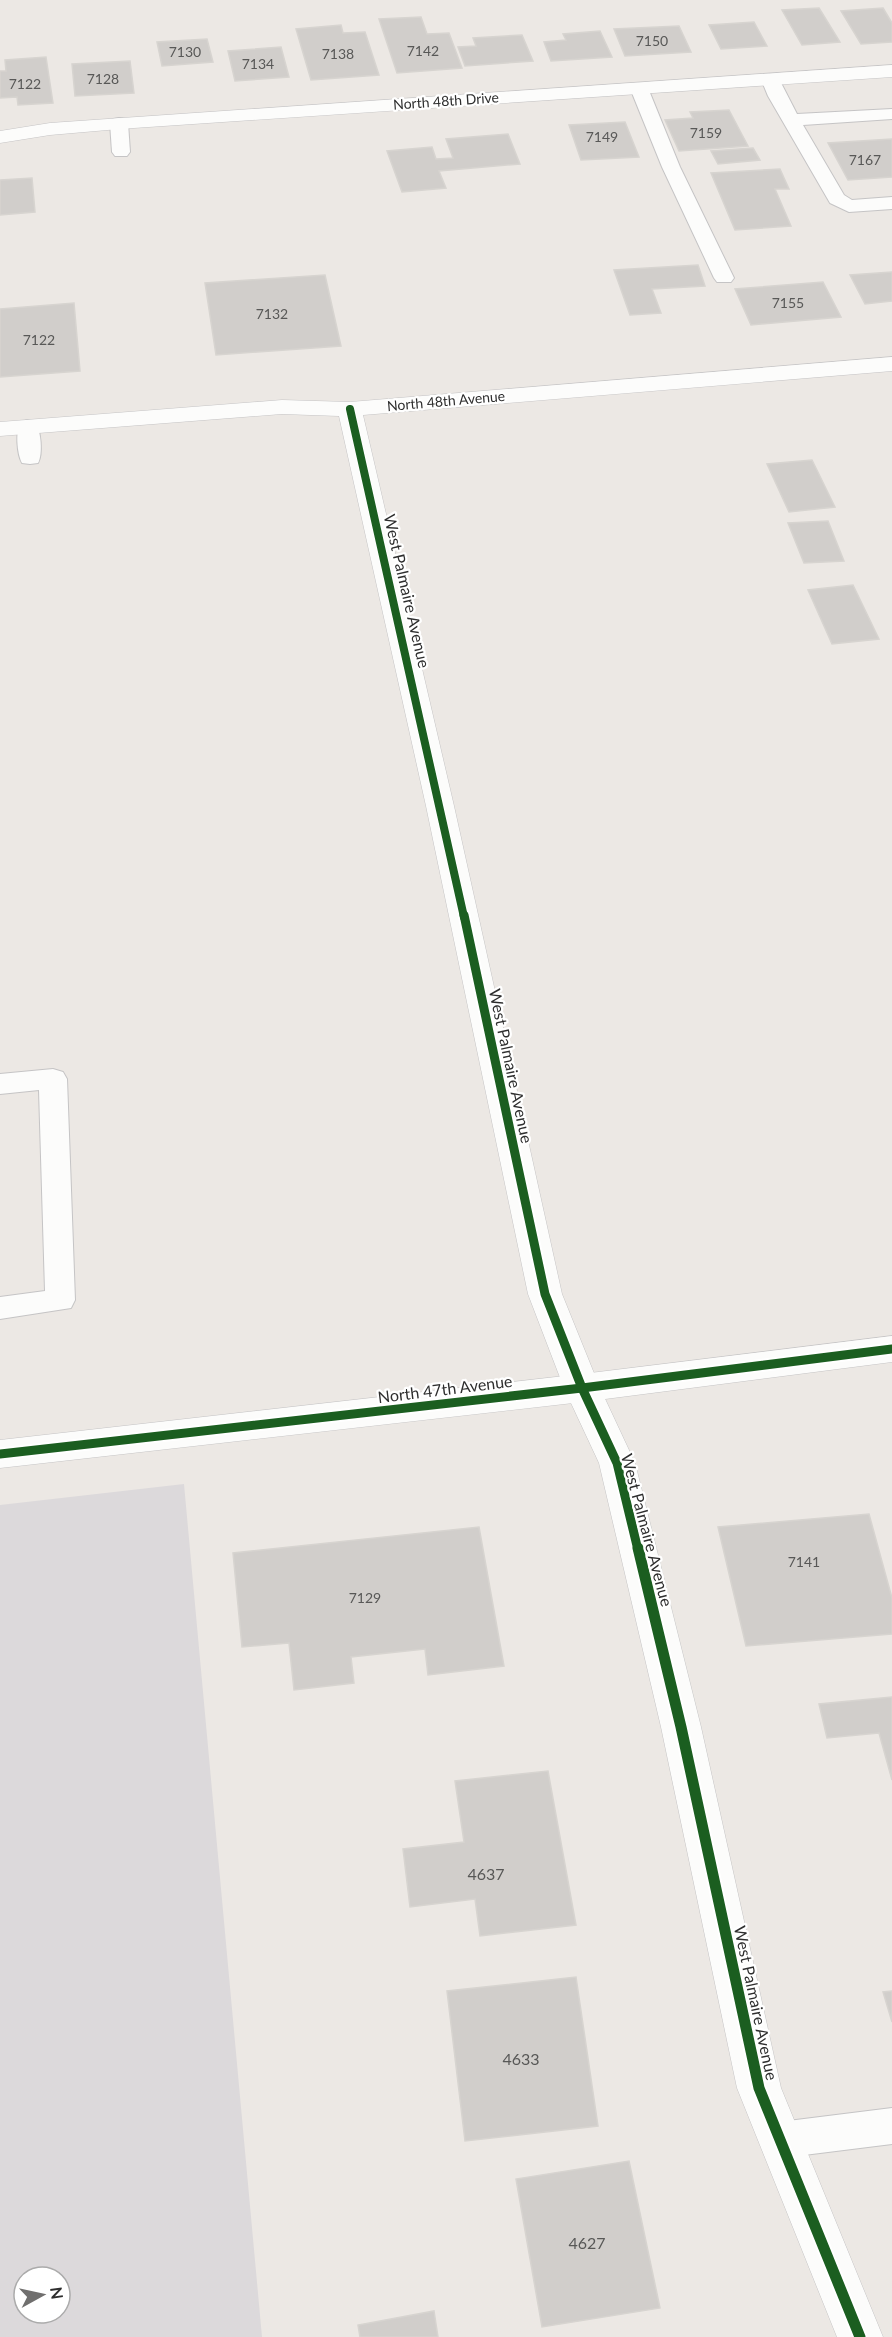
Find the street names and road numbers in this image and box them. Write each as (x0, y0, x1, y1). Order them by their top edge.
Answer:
street label: North 48th Drive (393, 88, 499, 113)
street label: North 48th Avenue (386, 387, 506, 414)
street label: West Palmaire Avenue (381, 512, 434, 670)
street label: West Palmaire Avenue (486, 987, 537, 1145)
street label: North 47th Avenue (377, 1371, 513, 1406)
street label: West Palmaire Avenue (618, 1451, 677, 1608)
street label: West Palmaire Avenue (731, 1924, 782, 2082)

